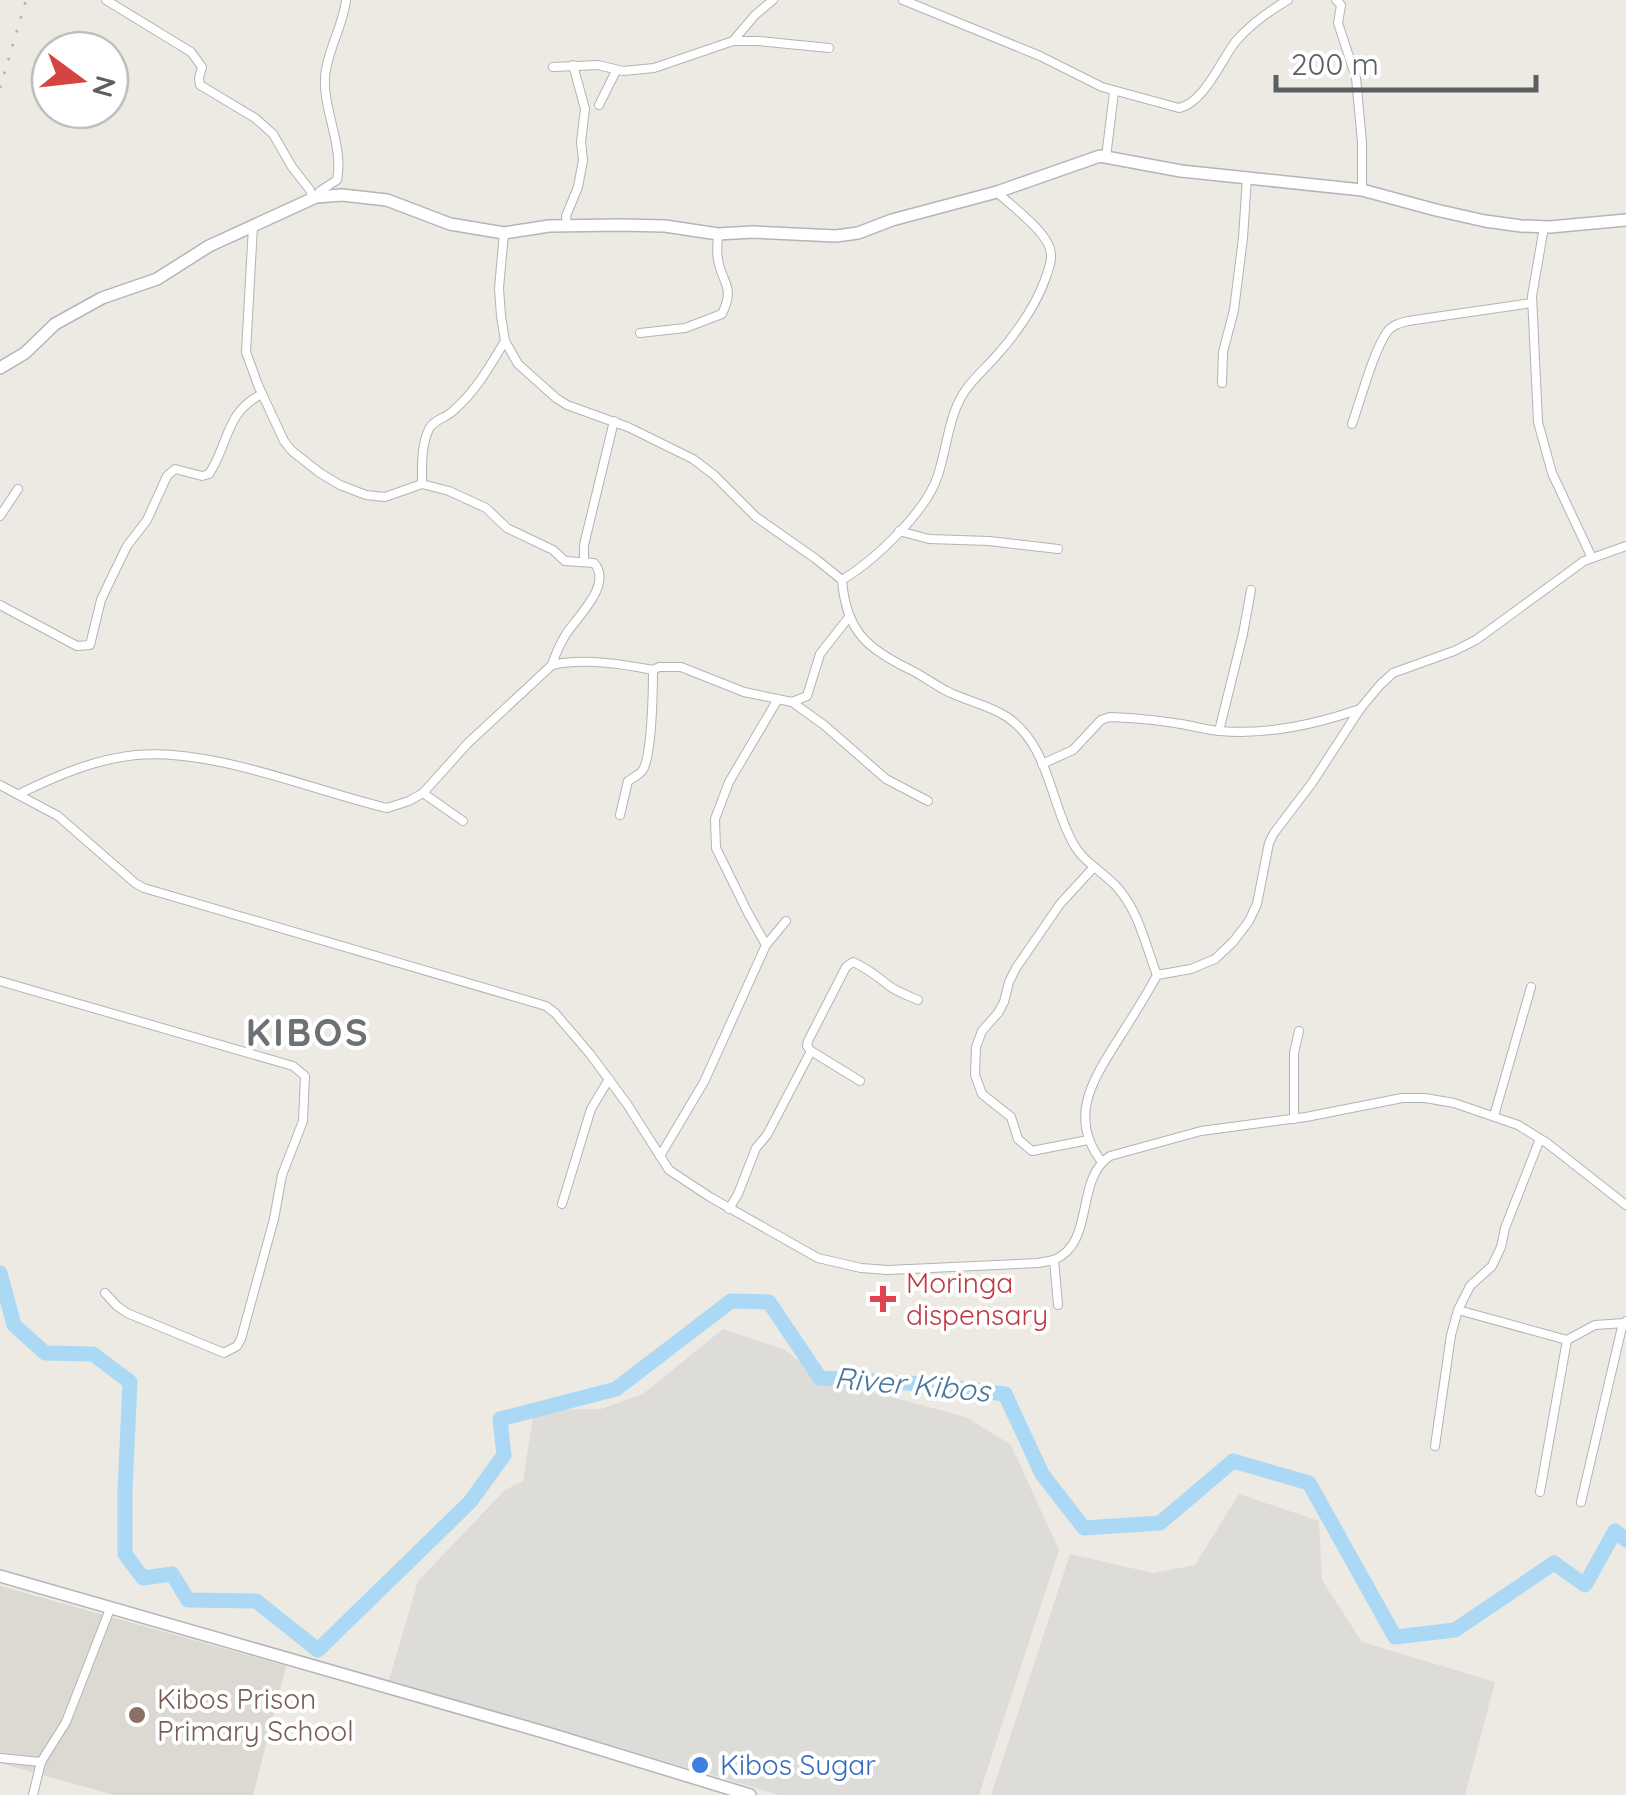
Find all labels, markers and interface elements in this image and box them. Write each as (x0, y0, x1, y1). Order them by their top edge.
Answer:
north arrow (30, 30, 130, 130)
scale bar (1276, 30, 1536, 92)
text: 200 m (1291, 45, 1379, 83)
text: N (85, 72, 124, 101)
district label: KIBOS (246, 1008, 370, 1056)
place label: Moringa dispensary (906, 1265, 1048, 1332)
marker: Moringa dispensary (870, 1286, 896, 1312)
water label: River Kibos (833, 1358, 993, 1410)
place label: Kibos Prison Primary School (157, 1681, 354, 1748)
marker: Kibos Prison Primary School (126, 1704, 148, 1726)
place label: Kibos Sugar (720, 1747, 876, 1782)
marker: Kibos Sugar (689, 1754, 711, 1776)

